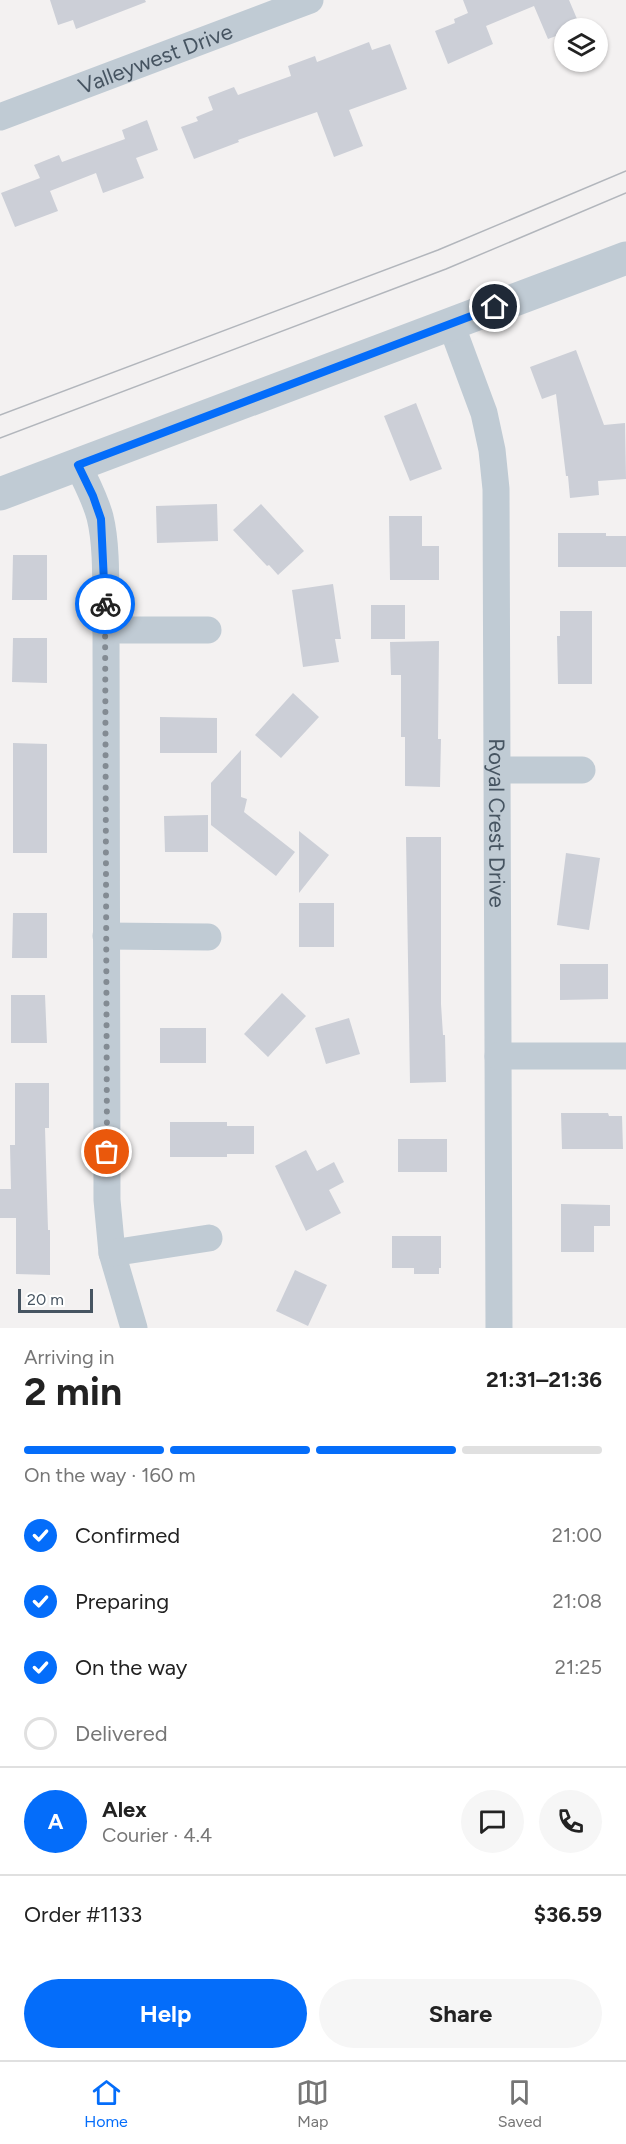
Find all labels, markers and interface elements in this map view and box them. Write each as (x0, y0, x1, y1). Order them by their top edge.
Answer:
street label: Valleywest Drive (75, 17, 236, 100)
map controls (554, 18, 608, 72)
button: layers (554, 18, 608, 72)
pin (469, 281, 520, 332)
icon: home (478, 290, 511, 323)
courier (75, 574, 135, 634)
icon: bike (89, 588, 122, 621)
street label: Royal Crest Drive (483, 738, 511, 908)
pin (81, 1126, 132, 1177)
icon: bag (90, 1135, 123, 1168)
scale bar (18, 1286, 93, 1314)
text: 20 m (27, 1290, 64, 1309)
text: Arriving in (24, 1345, 114, 1369)
text: 21:31–21:36 (486, 1366, 602, 1393)
text: 2 min (24, 1368, 122, 1415)
text: On the way · 160 m (24, 1463, 196, 1487)
icon: check (24, 1519, 57, 1552)
text: Confirmed (75, 1522, 180, 1549)
text: 21:00 (552, 1523, 602, 1547)
icon: check (24, 1585, 57, 1618)
text: Preparing (75, 1588, 169, 1615)
text: 21:08 (552, 1589, 602, 1613)
icon: check (24, 1651, 57, 1684)
text: On the way (75, 1654, 187, 1681)
text: 21:25 (555, 1655, 602, 1679)
text: Delivered (75, 1720, 168, 1747)
button: chat (461, 1790, 524, 1853)
button: phone (539, 1790, 602, 1853)
text: Alex (102, 1796, 147, 1823)
text: A (48, 1808, 63, 1835)
text: Courier · 4.4 (102, 1823, 212, 1847)
text: Order #1133 (24, 1901, 142, 1928)
text: $36.59 (534, 1901, 602, 1928)
button: Help (24, 1979, 307, 2048)
button: Share (319, 1979, 602, 2048)
tab: Home (84, 2076, 128, 2131)
tab: Map (296, 2076, 329, 2131)
tab: Saved (498, 2076, 542, 2131)

